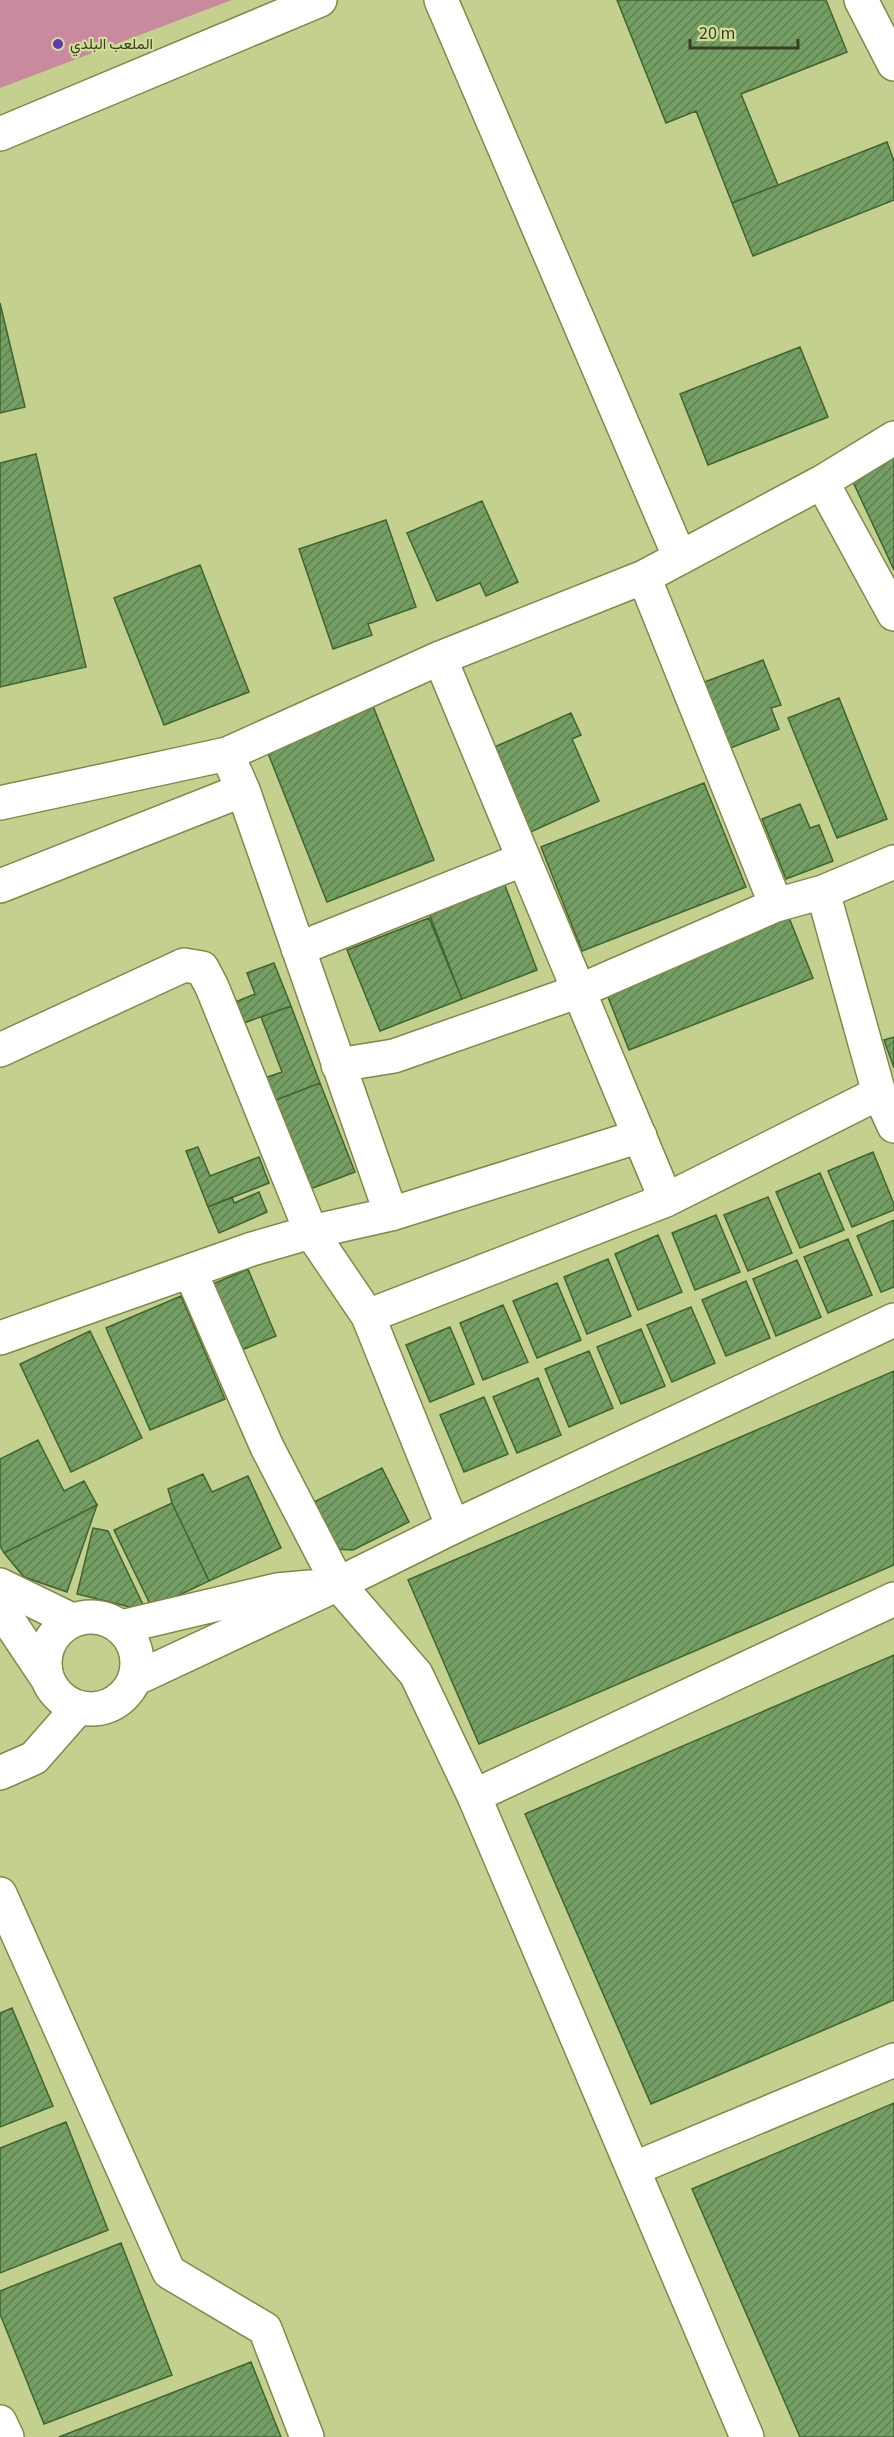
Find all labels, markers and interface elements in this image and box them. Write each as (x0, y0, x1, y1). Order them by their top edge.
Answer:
scale bar (690, 12, 798, 50)
text: 20 m (699, 21, 735, 46)
place label: الملعب البلدي (70, 34, 153, 57)
marker: الملعب البلدي (51, 37, 65, 51)

